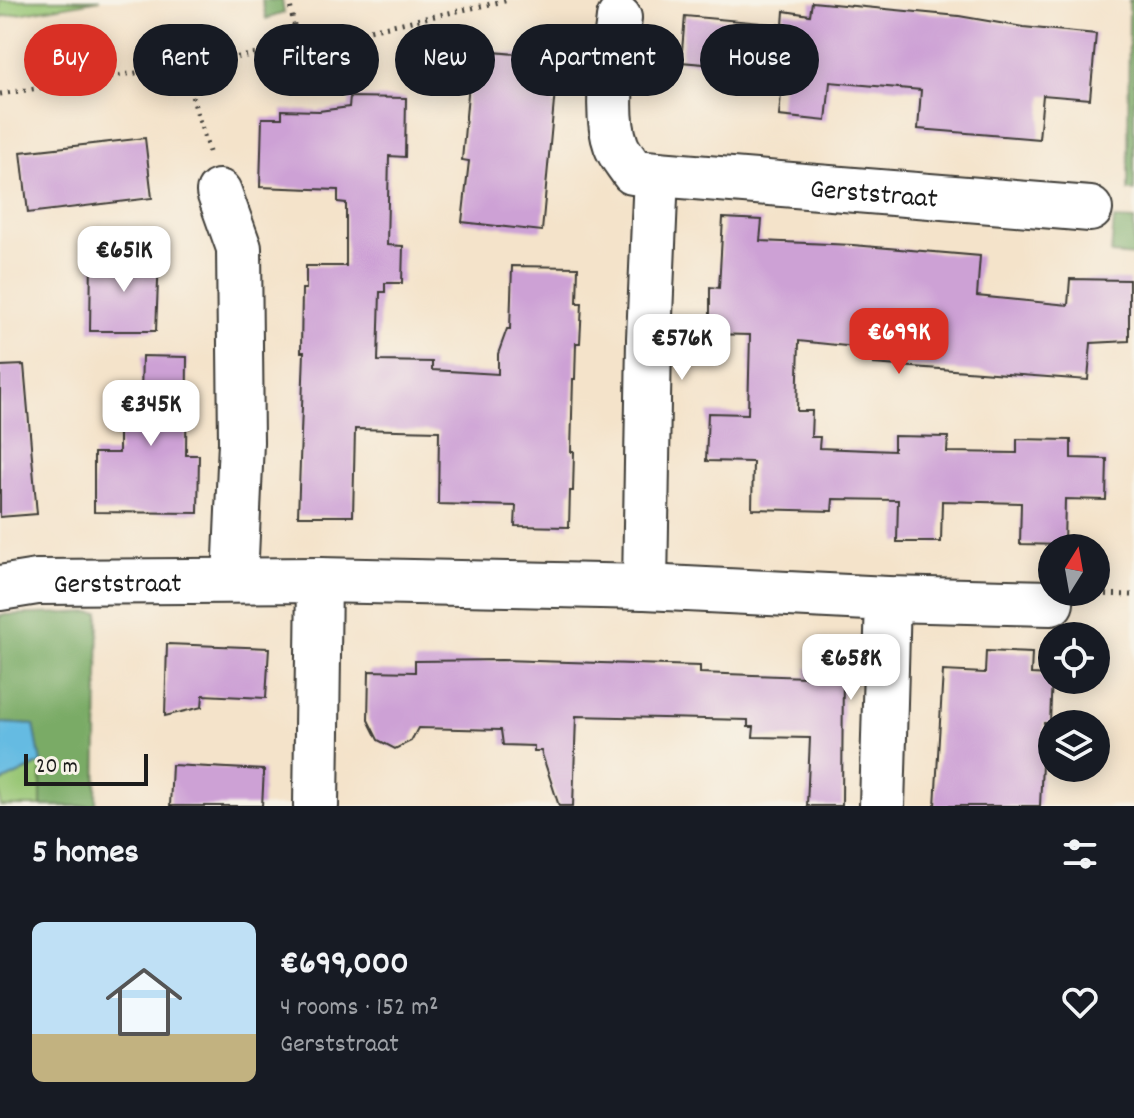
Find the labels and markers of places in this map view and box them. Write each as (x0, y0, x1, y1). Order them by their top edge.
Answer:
pin: €651K (68, 226, 180, 294)
pin: €699K (843, 308, 955, 376)
pin: €576K (626, 314, 738, 382)
pin: €345K (95, 380, 207, 448)
pin: €658K (795, 634, 907, 702)

